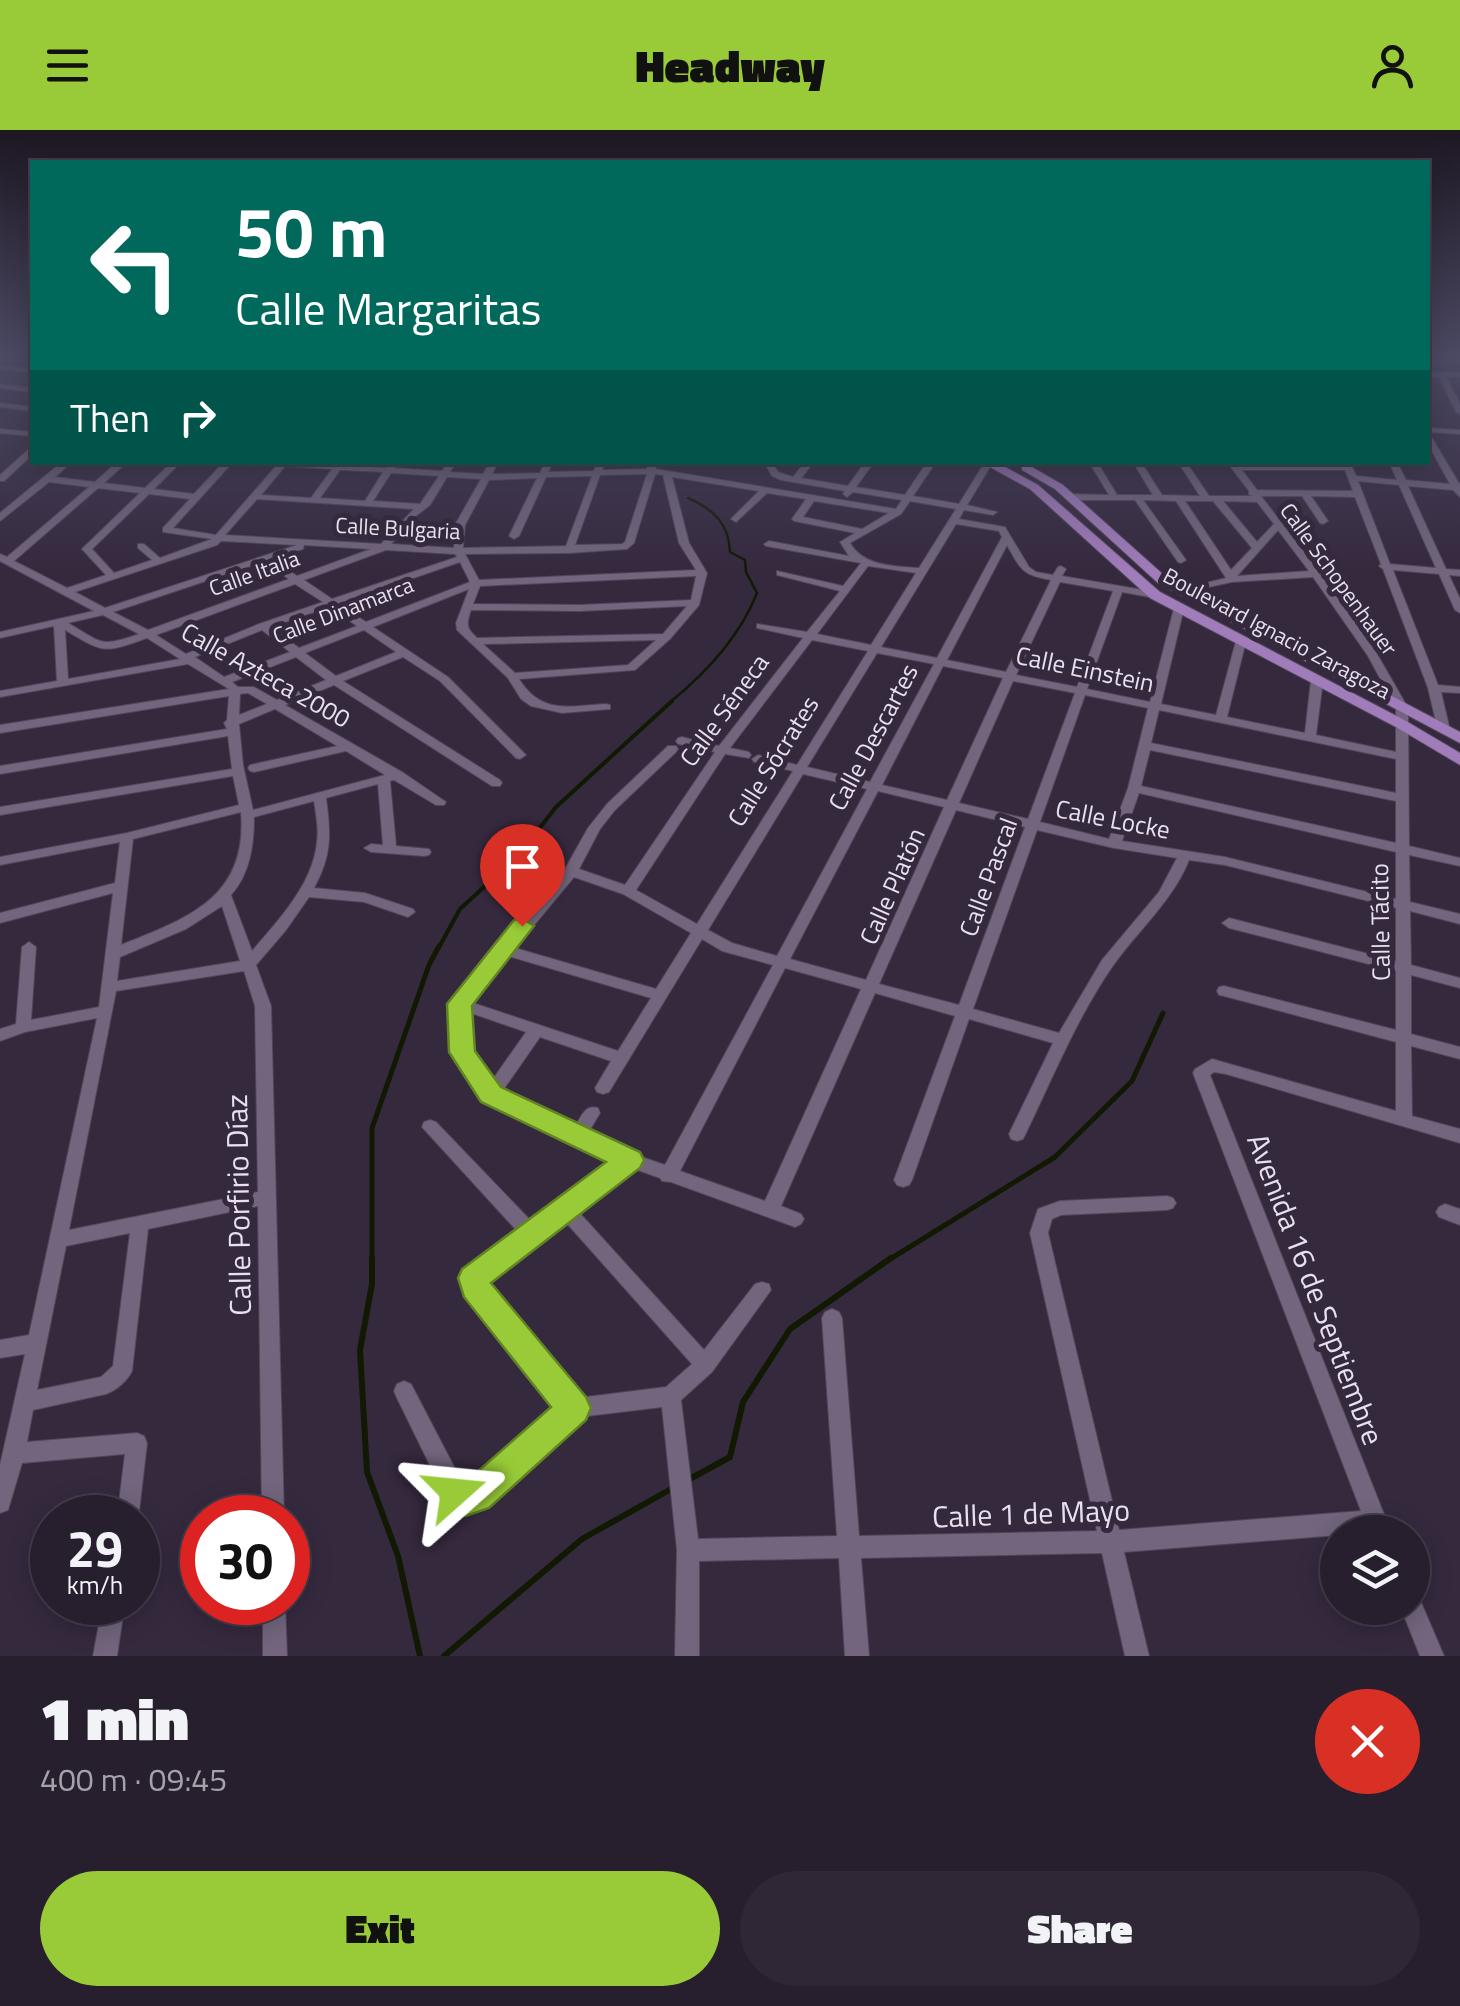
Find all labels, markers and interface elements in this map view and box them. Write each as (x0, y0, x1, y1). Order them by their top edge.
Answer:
text: Headway (635, 31, 825, 99)
icon: menu (40, 38, 95, 93)
icon: person (1365, 38, 1420, 93)
text: 50 m (235, 178, 388, 284)
icon: left (70, 200, 200, 330)
text: Calle Margaritas (235, 274, 541, 342)
text: Then (70, 389, 150, 447)
icon: right (170, 390, 225, 445)
street label: Calle Schopenhauer (1272, 495, 1406, 663)
street label: Calle Bulgaria (335, 508, 461, 548)
street label: Calle Italia (204, 541, 304, 605)
street label: Boulevard Ignacio Zaragoza (1157, 558, 1397, 708)
street label: Calle Dinamarca (268, 568, 418, 652)
street label: Calle Azteca 2000 (174, 613, 358, 737)
street label: Calle Einstein (1012, 636, 1158, 702)
street label: Calle Séneca (670, 645, 778, 774)
street label: Calle Descartes (818, 657, 928, 817)
street label: Calle Sócrates (718, 688, 828, 834)
street label: Calle Locke (1052, 789, 1174, 849)
street label: Calle Pascal (949, 812, 1027, 942)
street label: Calle Platón (849, 821, 935, 951)
pin (480, 824, 565, 927)
icon: arrive (495, 839, 550, 894)
street label: Calle Tácito (1360, 863, 1400, 981)
street label: Calle Porfirio Díaz (213, 1094, 263, 1316)
street label: Avenida 16 de Septiembre (1235, 1127, 1397, 1451)
position arrow (403, 1440, 507, 1544)
street label: Calle 1 de Mayo (931, 1487, 1131, 1539)
speed limit sign: 30 (180, 1495, 310, 1625)
text: 29 (67, 1510, 123, 1586)
map controls (1320, 1515, 1430, 1625)
button: layers (1320, 1515, 1430, 1625)
text: km/h (67, 1566, 123, 1604)
text: 1 min (40, 1672, 189, 1763)
button: close (1315, 1689, 1420, 1794)
text: 400 m · 09:45 (40, 1755, 227, 1803)
button: Exit (40, 1871, 720, 1986)
button: Share (740, 1871, 1420, 1986)

